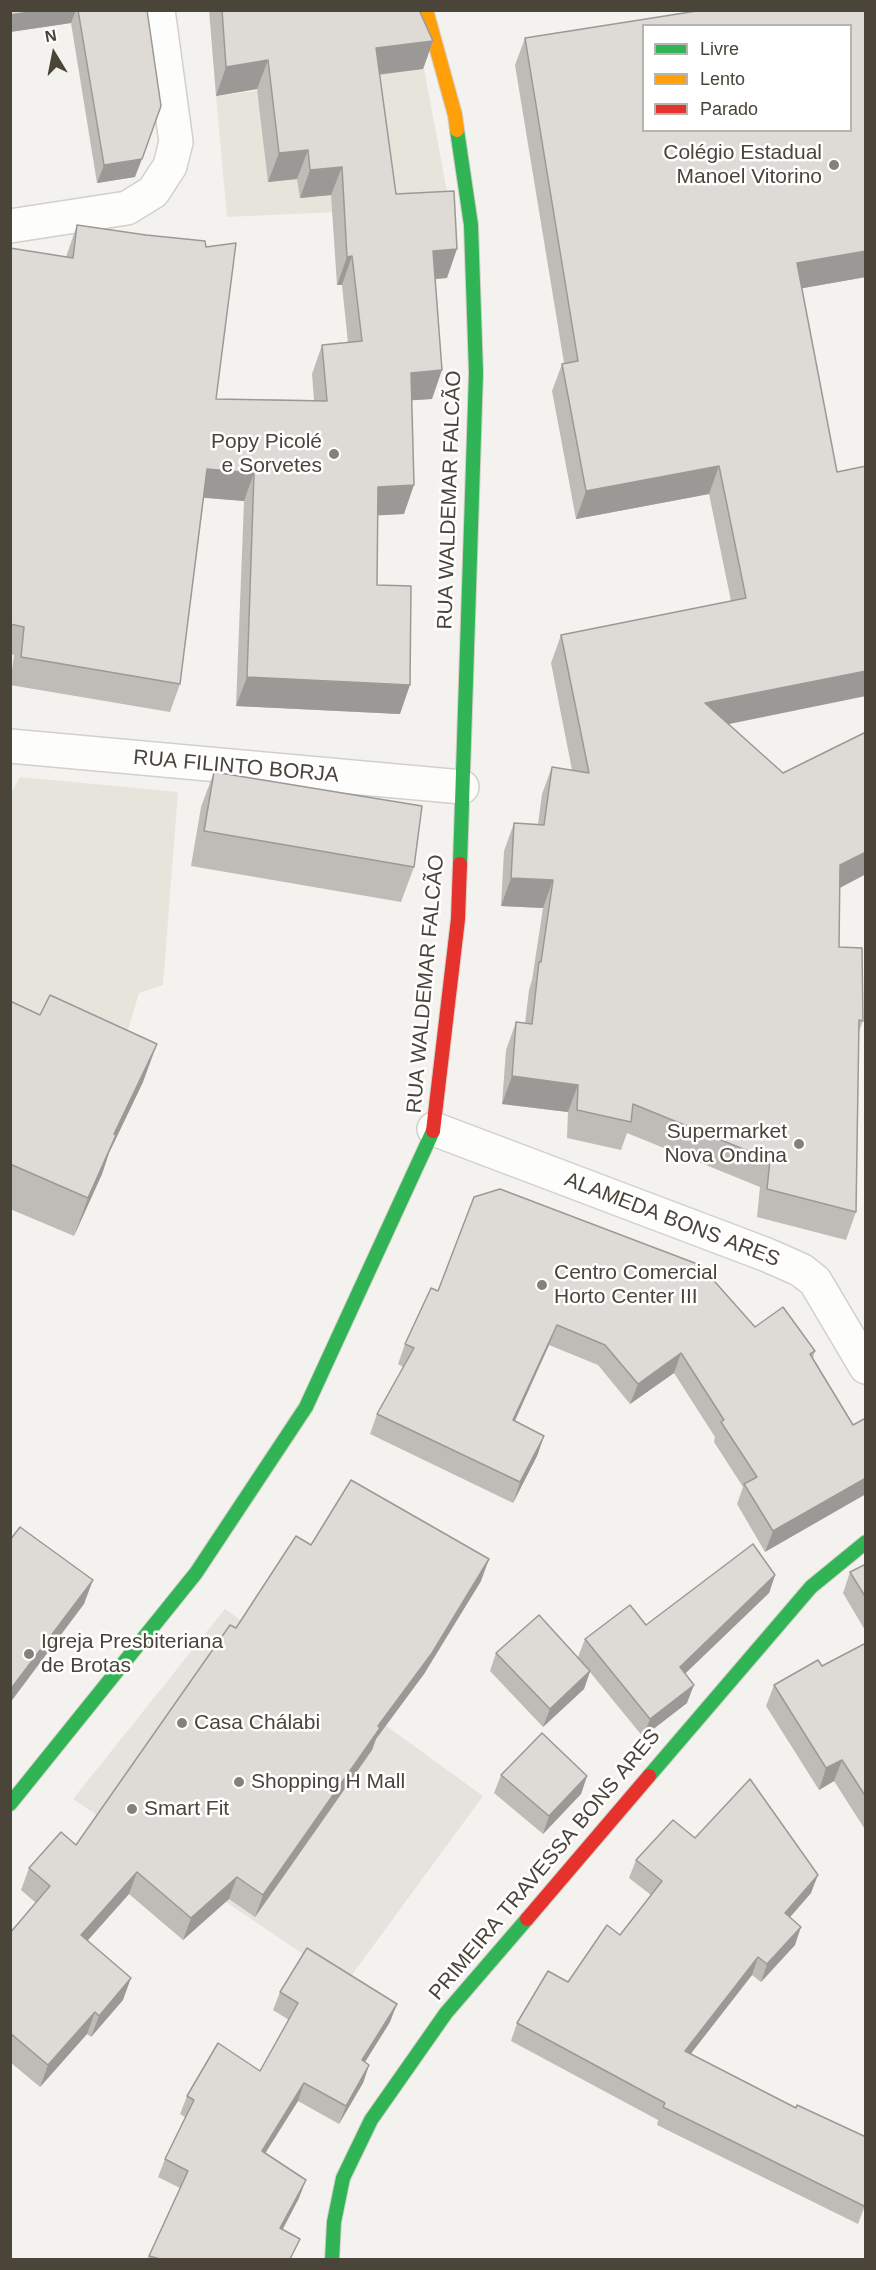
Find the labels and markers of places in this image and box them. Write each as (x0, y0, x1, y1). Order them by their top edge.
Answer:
place label: Colégio Estadual Manoel Vitorino (663, 140, 822, 190)
marker: Colégio Estadual Manoel Vitorino (827, 158, 841, 172)
place label: Popy Picolé e Sorvetes (211, 429, 322, 479)
marker: Popy Picolé e Sorvetes (327, 447, 341, 461)
place label: Supermarket Nova Ondina (664, 1119, 787, 1169)
marker: Supermarket Nova Ondina (792, 1137, 806, 1151)
place label: Centro Comercial Horto Center III (554, 1260, 717, 1310)
marker: Centro Comercial Horto Center III (535, 1278, 549, 1292)
place label: Igreja Presbiteriana de Brotas (41, 1629, 223, 1679)
marker: Igreja Presbiteriana de Brotas (22, 1647, 36, 1661)
place label: Casa Chálabi (194, 1710, 320, 1736)
marker: Casa Chálabi (175, 1716, 189, 1730)
place label: Shopping H Mall (251, 1769, 405, 1795)
marker: Shopping H Mall (232, 1775, 246, 1789)
place label: Smart Fit (144, 1796, 229, 1822)
marker: Smart Fit (125, 1802, 139, 1816)

